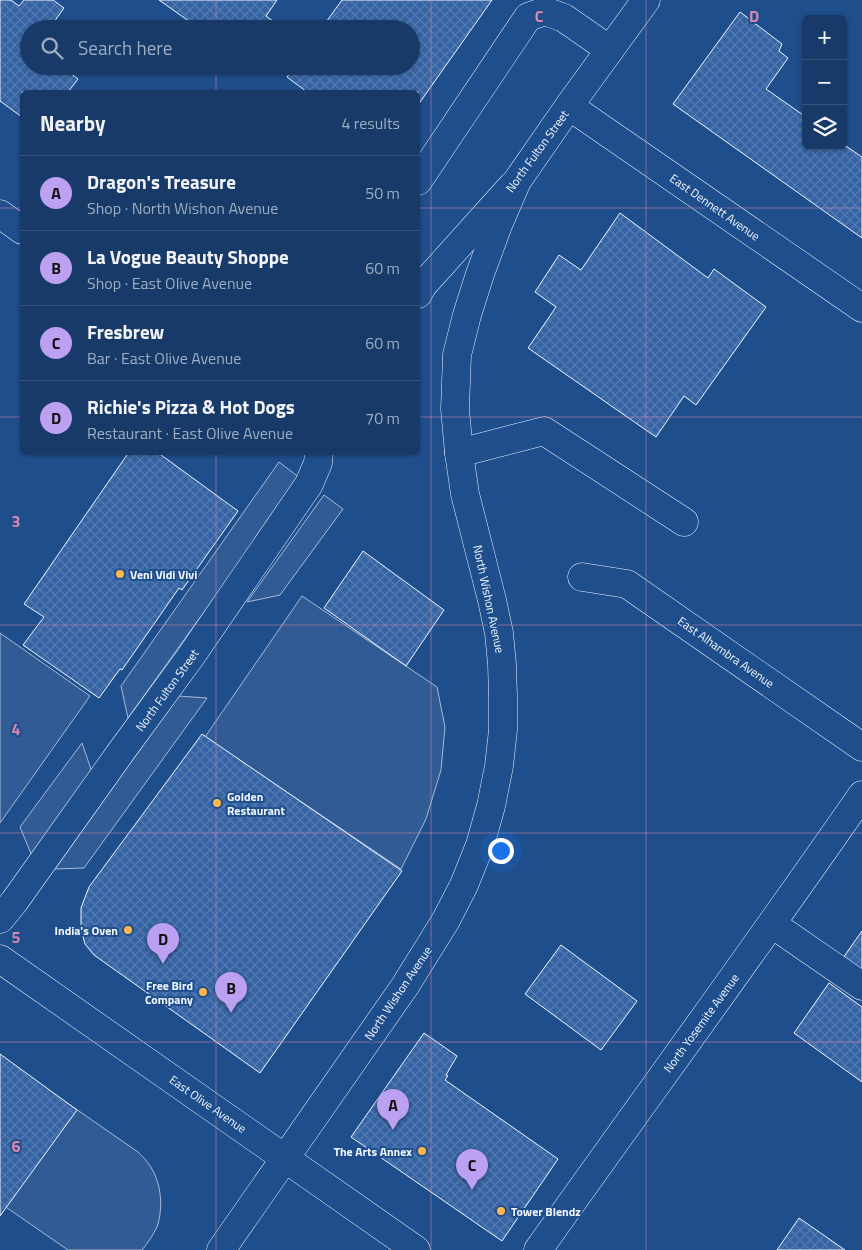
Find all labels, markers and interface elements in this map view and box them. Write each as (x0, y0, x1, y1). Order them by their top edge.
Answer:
text: C (535, 4, 544, 28)
text: D (749, 4, 759, 28)
map controls (802, 15, 847, 150)
button: + (802, 15, 847, 60)
search box (20, 20, 420, 75)
text: Search here (78, 33, 172, 62)
icon: search (38, 34, 66, 62)
button: − (802, 60, 847, 105)
street label: North Fulton Street (501, 105, 574, 196)
button: layers (802, 105, 847, 150)
text: Nearby (40, 107, 105, 139)
text: 4 results (341, 111, 400, 135)
text: Dragon's Treasure (87, 167, 236, 196)
street label: East Dennett Avenue (666, 169, 764, 245)
text: A (51, 181, 61, 205)
text: 50 m (365, 181, 400, 205)
text: Shop · North Wishon Avenue (87, 196, 278, 220)
text: La Vogue Beauty Shoppe (87, 242, 289, 271)
text: B (51, 256, 61, 280)
text: 60 m (365, 256, 400, 280)
text: Shop · East Olive Avenue (87, 271, 252, 295)
text: Fresbrew (87, 317, 164, 346)
text: C (52, 331, 60, 355)
text: 60 m (365, 331, 400, 355)
text: Bar · East Olive Avenue (87, 346, 241, 370)
text: Richie's Pizza & Hot Dogs (87, 392, 295, 421)
text: D (51, 406, 61, 430)
text: 70 m (365, 406, 400, 430)
text: Restaurant · East Olive Avenue (87, 421, 293, 445)
text: 3 (12, 509, 20, 533)
street label: North Wishon Avenue (468, 543, 510, 655)
place label: Veni Vidi Vivi (130, 565, 197, 584)
marker: Veni Vidi Vivi (114, 568, 126, 580)
street label: East Alhambra Avenue (674, 611, 778, 693)
street label: North Fulton Street (131, 644, 204, 735)
text: 4 (12, 717, 21, 741)
place label: Golden Restaurant (227, 787, 285, 820)
marker: Golden Restaurant (211, 797, 223, 809)
your location (488, 838, 514, 864)
place label: India's Oven (55, 921, 118, 940)
pin: D (147, 923, 179, 964)
marker: India's Oven (122, 924, 134, 936)
text: 5 (12, 925, 21, 949)
street label: North Wishon Avenue (359, 942, 437, 1044)
street label: North Yosemite Avenue (658, 969, 744, 1077)
pin: B (215, 972, 247, 1013)
place label: Free Bird Company (145, 976, 193, 1009)
marker: Free Bird Company (197, 986, 209, 998)
street label: East Olive Avenue (166, 1070, 250, 1138)
pin: A (377, 1089, 409, 1130)
text: 6 (12, 1134, 21, 1158)
place label: The Arts Annex (334, 1142, 412, 1161)
marker: The Arts Annex (416, 1145, 428, 1157)
pin: C (456, 1149, 488, 1190)
place label: Tower Blendz (511, 1202, 581, 1221)
marker: Tower Blendz (495, 1205, 507, 1217)

